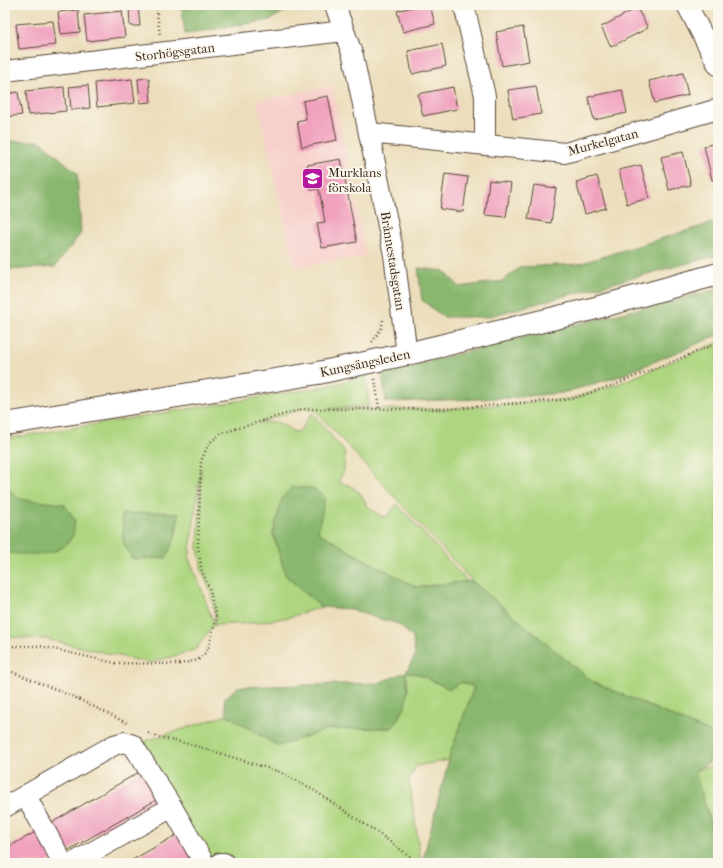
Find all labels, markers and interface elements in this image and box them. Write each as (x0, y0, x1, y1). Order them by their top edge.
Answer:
street label: Storhögsgatan (134, 40, 216, 64)
street label: Murkelgatan (566, 125, 640, 159)
place label: Murklans förskola (328, 165, 381, 195)
school or university icon: Murklans förskola (300, 166, 326, 192)
street label: Brånnestadsgatan (378, 210, 408, 312)
street label: Kungsängsleden (318, 346, 412, 380)

